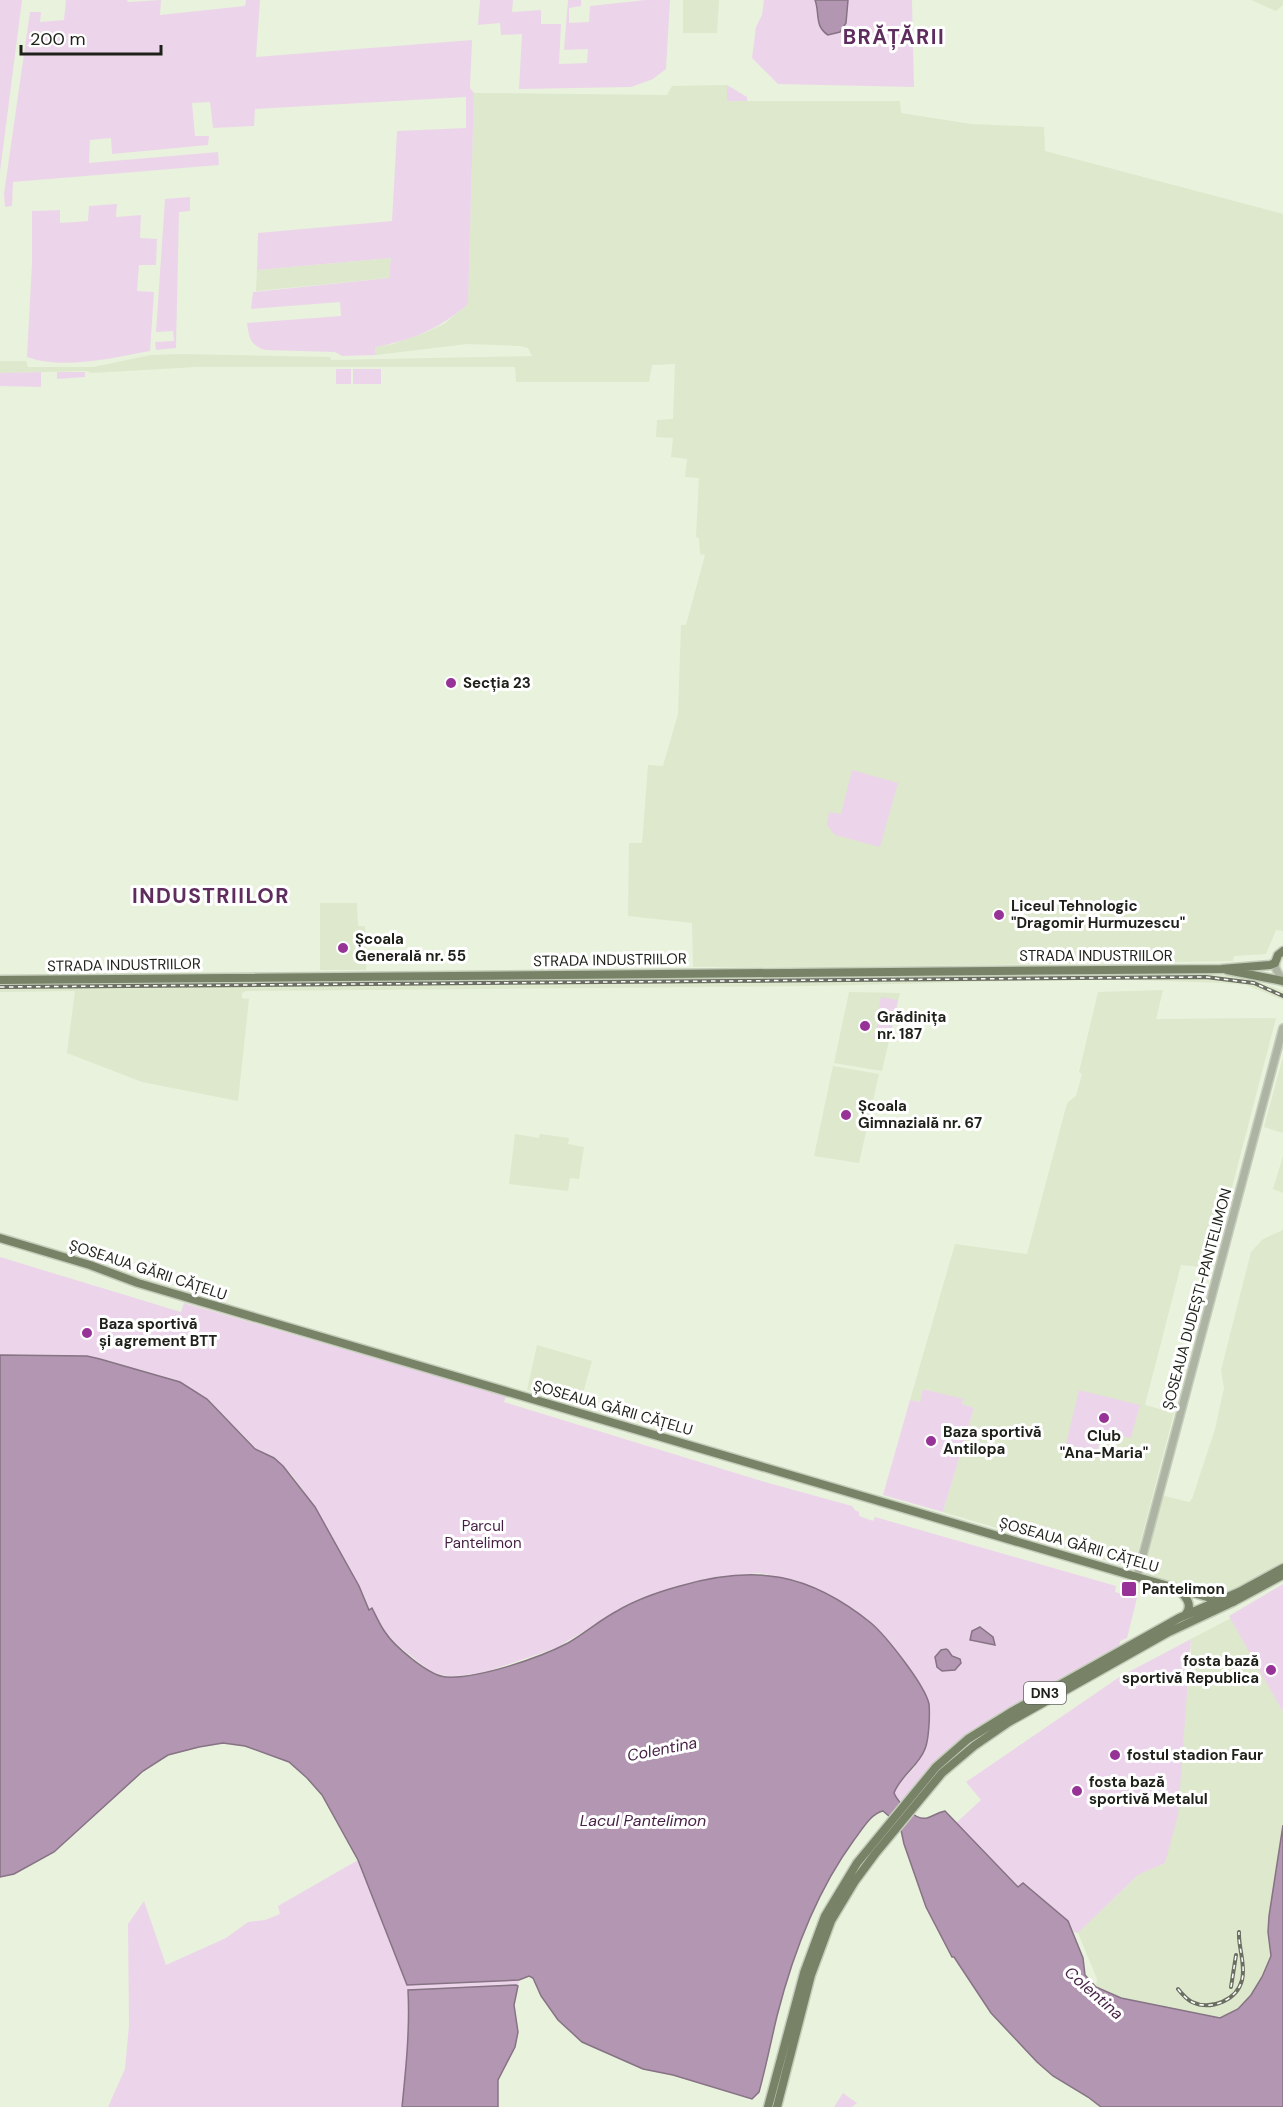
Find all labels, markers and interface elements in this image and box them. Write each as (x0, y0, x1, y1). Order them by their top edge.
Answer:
scale bar (21, 18, 160, 56)
district label: BRĂȚĂRII (843, 23, 945, 51)
text: 200 m (30, 27, 86, 51)
place label: Secția 23 (463, 673, 531, 693)
marker: Secția 23 (444, 676, 458, 690)
district label: INDUSTRIILOR (132, 882, 290, 910)
place label: Liceul Tehnologic "Dragomir Hurmuzescu" (1011, 896, 1185, 933)
marker: Liceul Tehnologic "Dragomir Hurmuzescu" (992, 908, 1006, 922)
place label: Școala Generală nr. 55 (355, 929, 466, 966)
marker: Școala Generală nr. 55 (336, 941, 350, 955)
street label: STRADA INDUSTRIILOR (1019, 946, 1173, 966)
street label: STRADA INDUSTRIILOR (533, 949, 687, 971)
street label: STRADA INDUSTRIILOR (47, 954, 201, 976)
place label: Grădinița nr. 187 (877, 1007, 946, 1044)
marker: Grădinița nr. 187 (858, 1019, 872, 1033)
place label: Școala Gimnazială nr. 67 (858, 1096, 982, 1133)
marker: Școala Gimnazială nr. 67 (839, 1108, 853, 1122)
street label: ȘOSEAUA DUDEȘTI-PANTELIMON (1158, 1186, 1236, 1412)
street label: ȘOSEAUA GĂRII CĂȚELU (66, 1235, 230, 1305)
place label: Baza sportivă și agrement BTT (99, 1314, 217, 1351)
marker: Baza sportivă și agrement BTT (80, 1326, 94, 1340)
street label: ȘOSEAUA GĂRII CĂȚELU (531, 1376, 695, 1440)
marker: Club "Ana-Maria" (1097, 1411, 1111, 1425)
place label: Baza sportivă Antilopa (943, 1422, 1042, 1459)
place label: Club "Ana-Maria" (1060, 1426, 1148, 1463)
marker: Baza sportivă Antilopa (924, 1434, 938, 1448)
street label: ȘOSEAUA GĂRII CĂȚELU (997, 1513, 1161, 1577)
park label: Parcul Pantelimon (444, 1516, 522, 1553)
place label: Pantelimon (1142, 1579, 1225, 1599)
marker: Pantelimon (1120, 1580, 1138, 1598)
place label: fosta bază sportivă Republica (1122, 1651, 1259, 1688)
marker: fosta bază sportivă Republica (1264, 1663, 1278, 1677)
road number: DN3 (1024, 1682, 1066, 1704)
water label: Colentina (625, 1732, 699, 1766)
place label: fostul stadion Faur (1127, 1745, 1263, 1765)
marker: fostul stadion Faur (1108, 1748, 1122, 1762)
place label: fosta bază sportivă Metalul (1089, 1772, 1208, 1809)
marker: fosta bază sportivă Metalul (1070, 1784, 1084, 1798)
water label: Lacul Pantelimon (580, 1810, 706, 1831)
water label: Colentina (1060, 1962, 1128, 2024)

